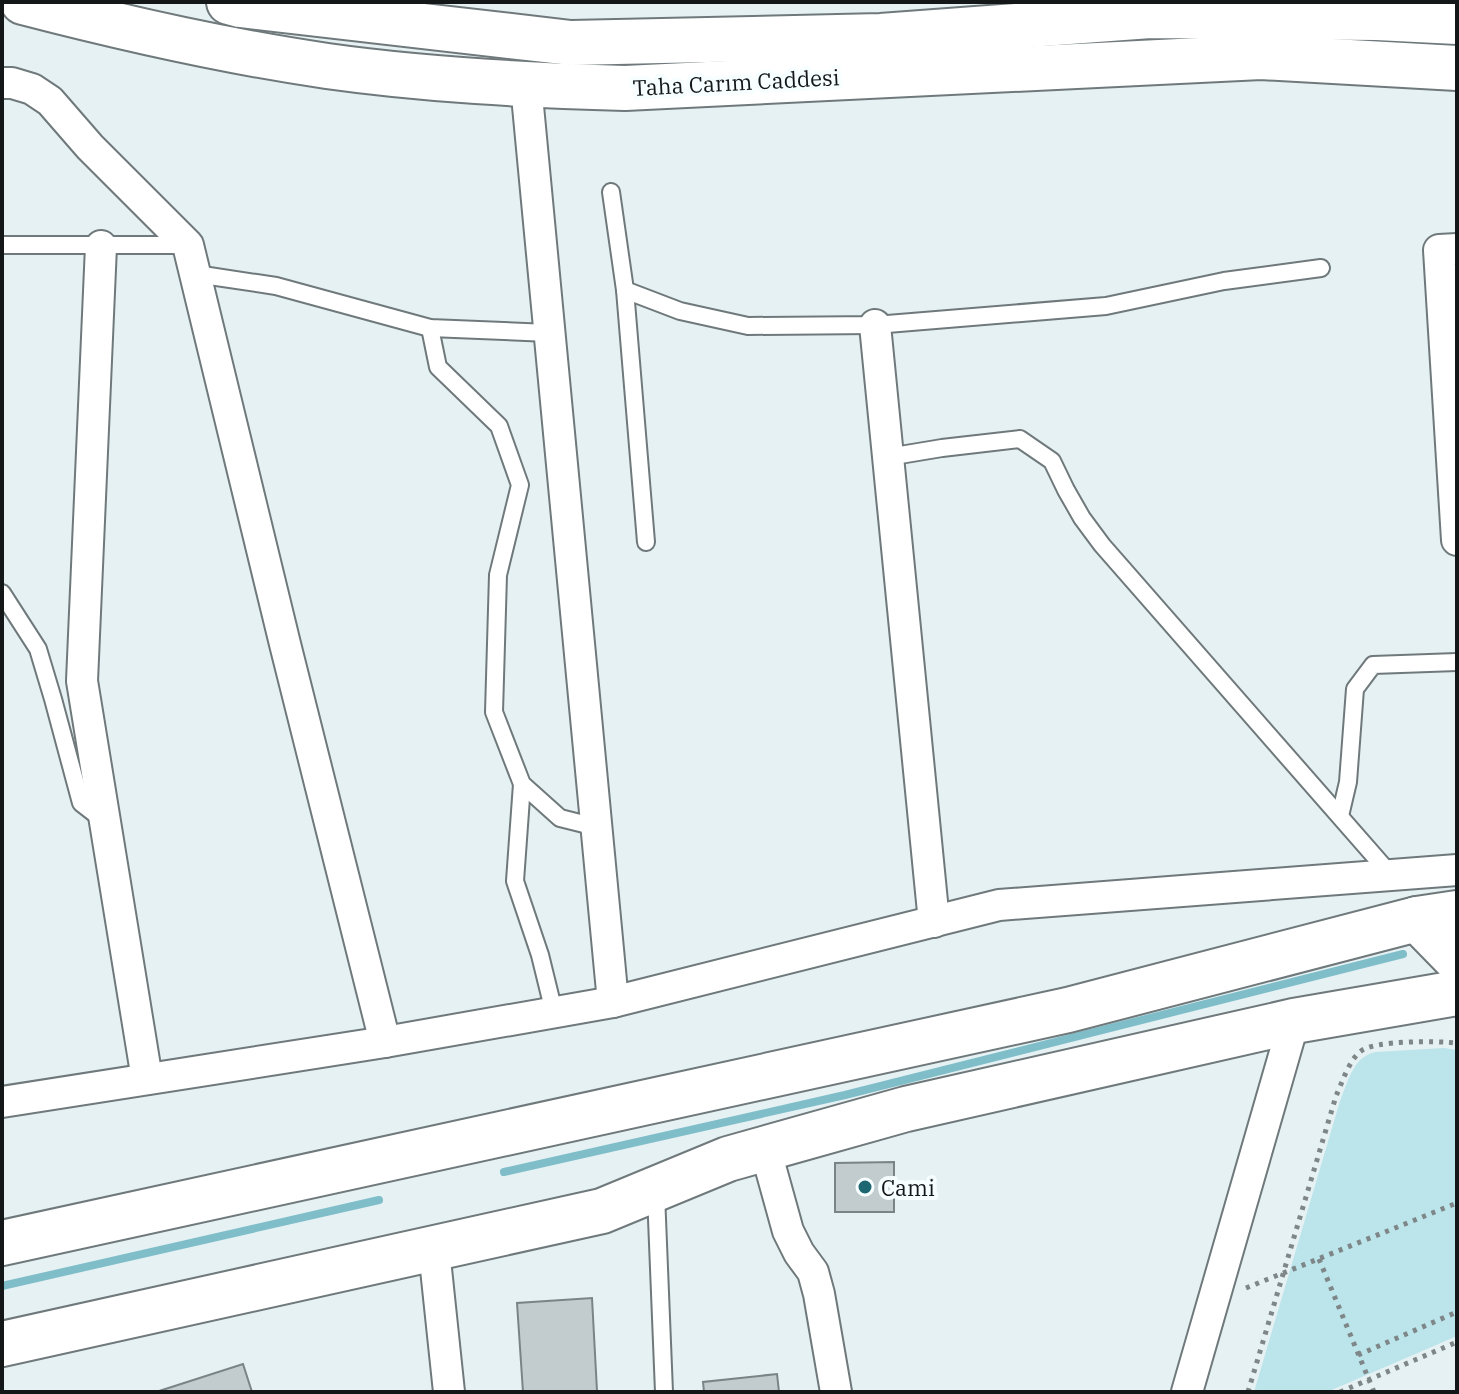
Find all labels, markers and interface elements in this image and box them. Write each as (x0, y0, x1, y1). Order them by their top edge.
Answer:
street label: Taha Carım Caddesi (632, 62, 840, 102)
place label: Cami (881, 1173, 935, 1202)
marker: Cami (856, 1178, 874, 1196)

